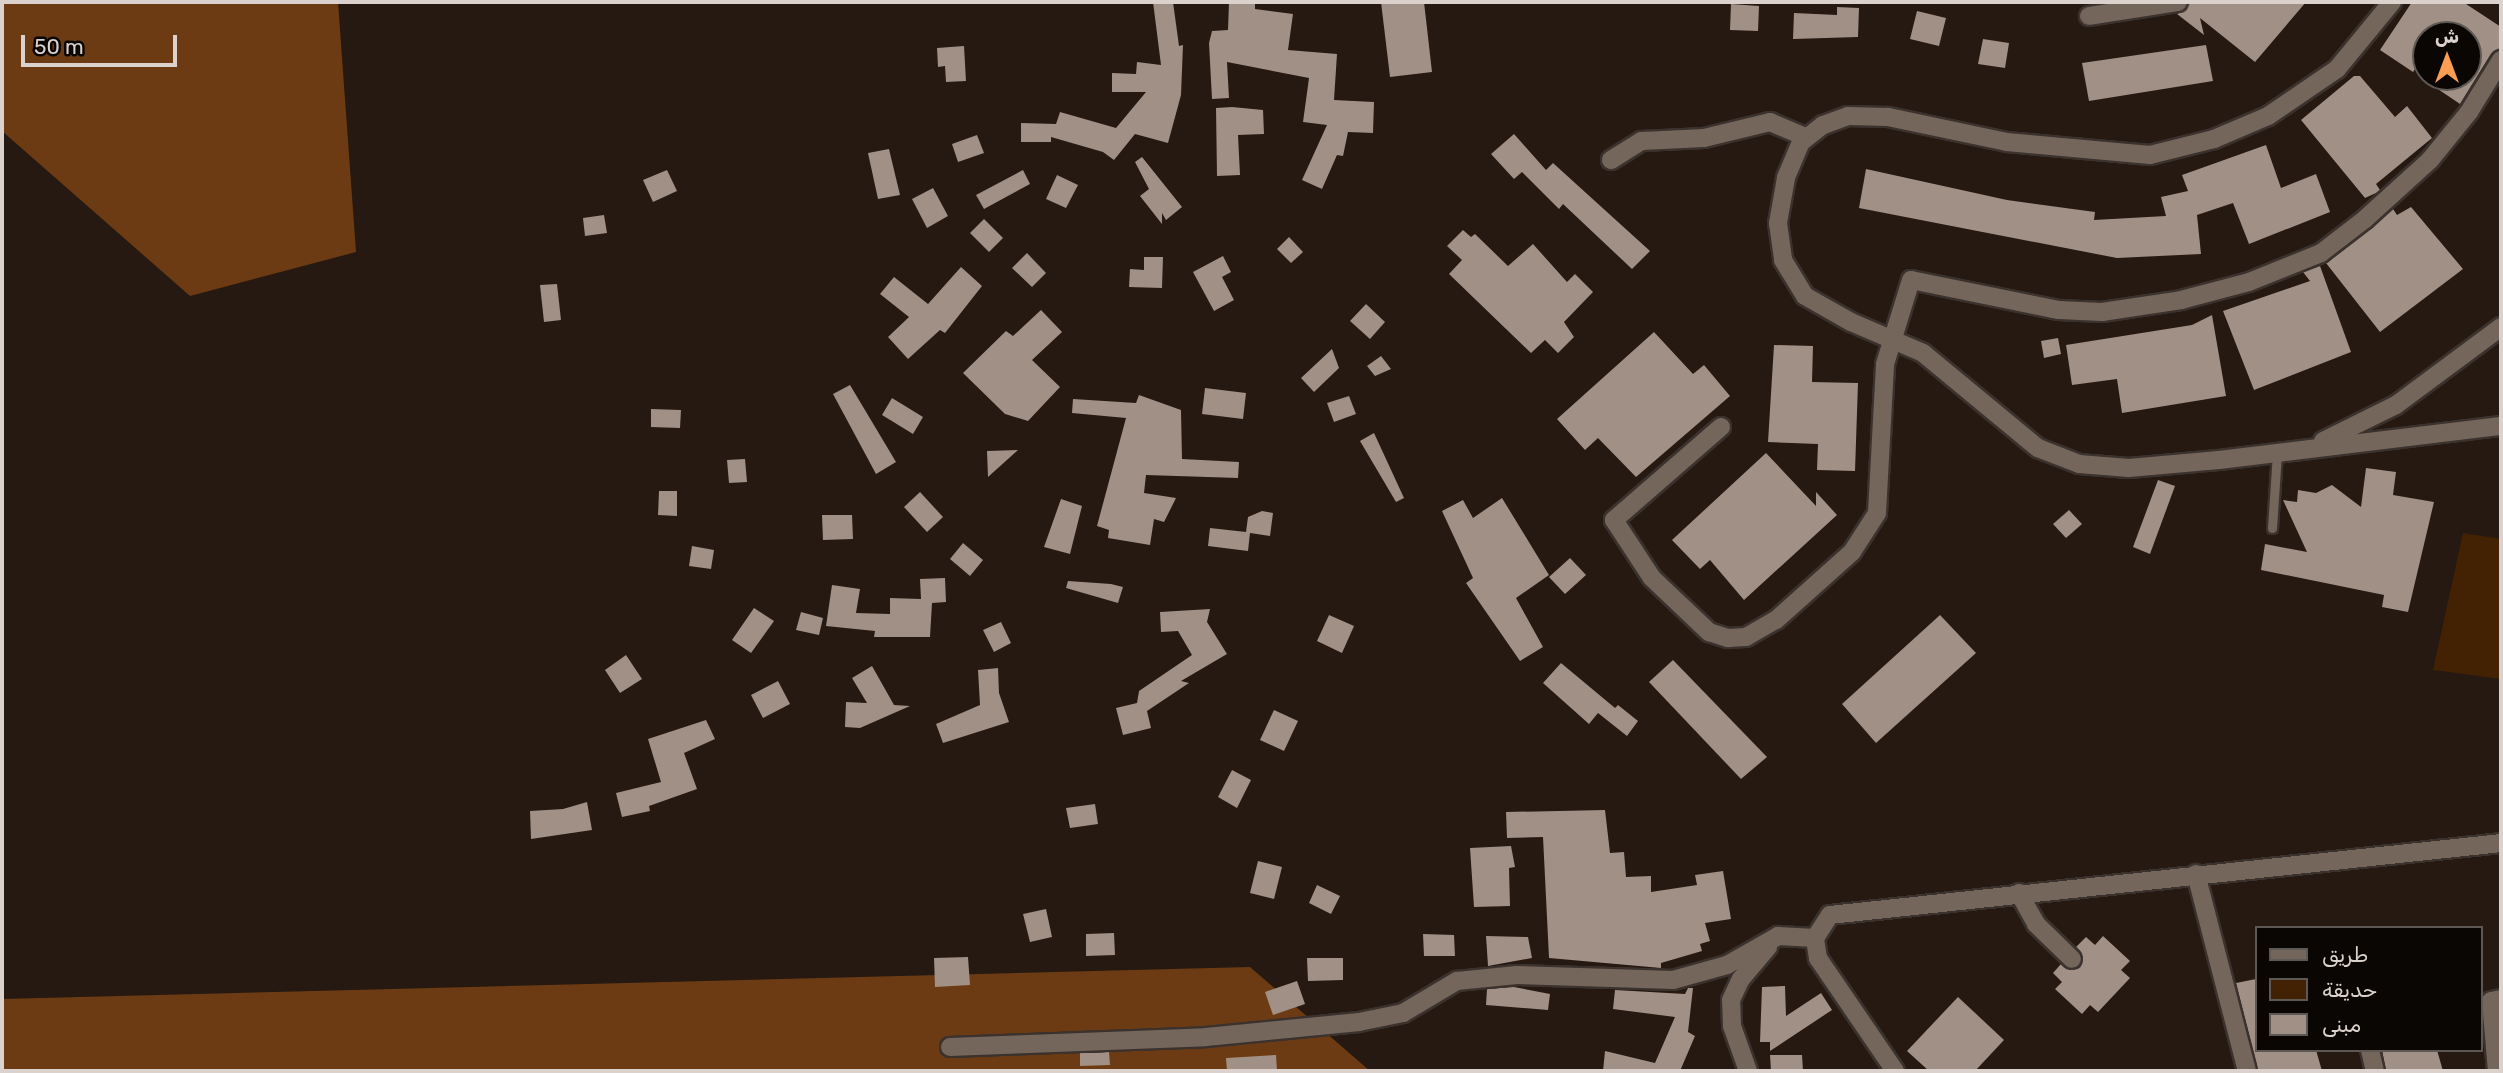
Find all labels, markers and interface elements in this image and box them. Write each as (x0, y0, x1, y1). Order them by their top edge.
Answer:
scale bar (24, 21, 180, 65)
north arrow (2412, 21, 2482, 91)
text: ش (2435, 25, 2459, 48)
text: 50 m (34, 34, 84, 59)
legend (2254, 926, 2482, 1052)
text: طريق (2322, 942, 2368, 967)
text: حديقة (2322, 977, 2377, 1002)
text: مبنى (2322, 1012, 2361, 1037)

